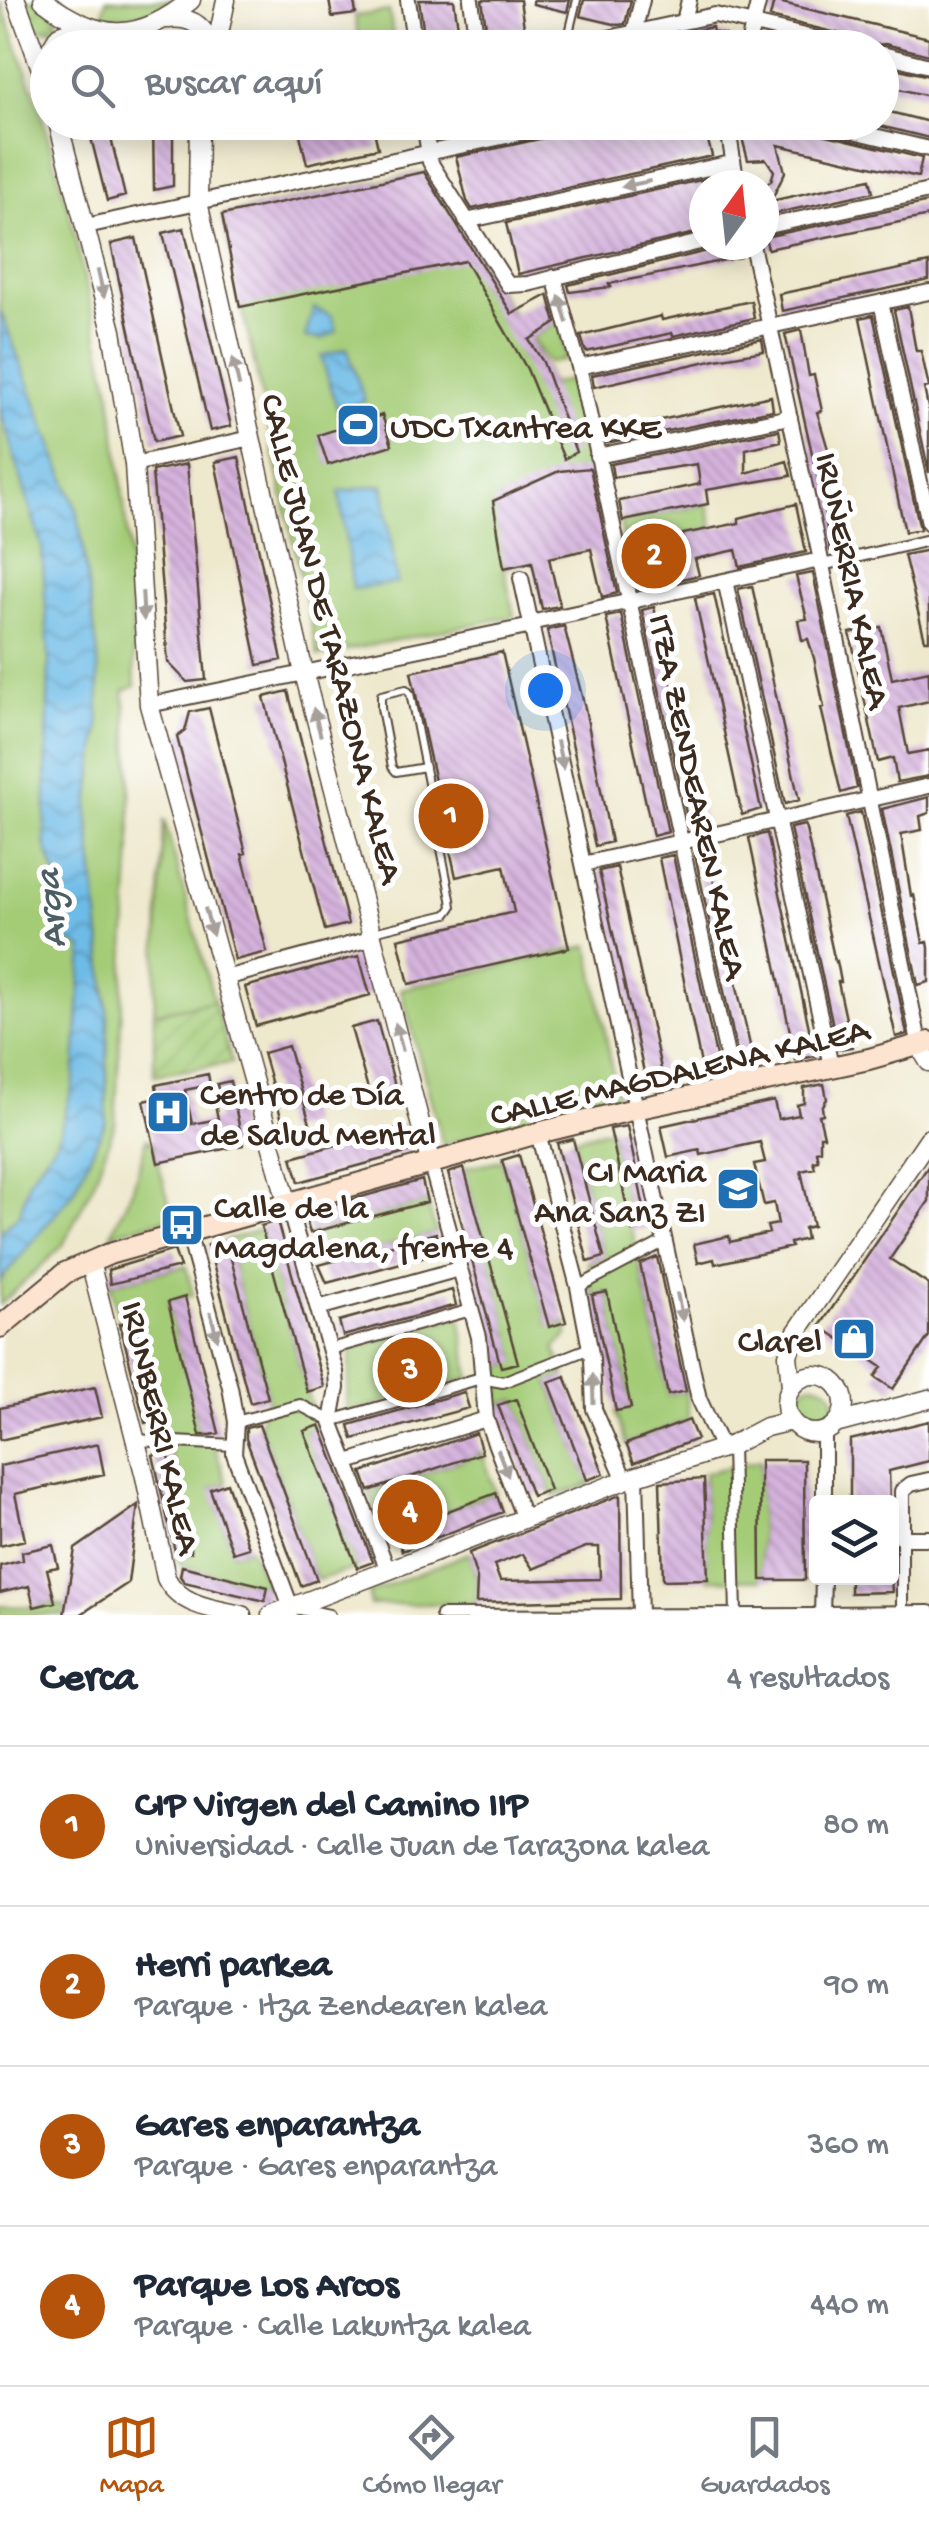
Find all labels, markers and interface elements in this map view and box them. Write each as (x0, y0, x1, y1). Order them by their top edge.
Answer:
search box (30, 30, 899, 140)
icon: search (65, 58, 120, 113)
text: Buscar aquí (145, 63, 323, 107)
north arrow (689, 170, 779, 260)
one-way arrow (620, 177, 651, 192)
one-way arrow (93, 269, 109, 300)
one-way arrow (554, 293, 570, 324)
one-way arrow (228, 356, 243, 387)
street label: CALLE JUAN DE TARAZONA KALEA (248, 391, 410, 890)
sports icon: UDC Txantrea KKE (335, 402, 381, 448)
place label: UDC Txantrea KKE (390, 410, 662, 451)
street label: IRUÑERRIA KALEA (802, 449, 897, 715)
pin: 2 (622, 518, 686, 594)
one-way arrow (135, 591, 151, 622)
street label: ITZA ZENDEAREN KALEA (636, 611, 754, 986)
your location (520, 665, 571, 716)
one-way arrow (308, 707, 324, 738)
one-way arrow (552, 740, 568, 771)
pin: 1 (418, 778, 484, 854)
water label: Arga (28, 866, 79, 950)
one-way arrow (202, 907, 218, 938)
street label: CALLE MAGDALENA KALEA (487, 1011, 876, 1139)
one-way arrow (391, 1021, 407, 1052)
place label: Centro de Día de Salud Mental (200, 1077, 436, 1158)
hospital icon: Centro de Día de Salud Mental (145, 1089, 191, 1135)
place label: CI Maria Ana Sanz ZI (534, 1154, 708, 1235)
school or university icon: CI Maria Ana Sanz ZI (715, 1166, 761, 1212)
place label: Calle de la Magdalena, frente 4 (214, 1190, 514, 1271)
bus stop icon: Calle de la Magdalena, frente 4 (159, 1202, 205, 1248)
one-way arrow (672, 1292, 688, 1323)
street label: IRUNBERRI KALEA (109, 1298, 207, 1561)
one-way arrow (207, 1311, 223, 1342)
shop icon: Clarel (831, 1316, 877, 1362)
place label: Clarel (738, 1324, 822, 1365)
pin: 3 (378, 1332, 442, 1408)
one-way arrow (584, 1373, 600, 1405)
one-way arrow (495, 1448, 511, 1478)
pin: 4 (378, 1474, 442, 1550)
map controls (809, 1495, 899, 1585)
button: layers (809, 1495, 899, 1585)
text: Cerca (40, 1656, 137, 1705)
text: 4 resultados (727, 1661, 889, 1699)
text: CIP Virgen del Camino IIP (135, 1785, 528, 1829)
text: 1 (66, 1807, 79, 1845)
text: 80 m (823, 1807, 889, 1845)
text: Universidad · Calle Juan de Tarazona kalea (135, 1829, 709, 1867)
text: Herri parkea (135, 1945, 331, 1989)
text: 2 (65, 1967, 80, 2005)
text: 90 m (825, 1967, 889, 2005)
text: Parque · Itza Zendearen kalea (135, 1989, 547, 2027)
text: Gares enparantza (135, 2105, 420, 2149)
text: 3 (64, 2127, 81, 2165)
text: 360 m (808, 2127, 889, 2165)
text: Parque · Gares enparantza (135, 2149, 497, 2187)
text: Parque Los Arcos (135, 2265, 399, 2309)
text: 4 (65, 2287, 80, 2325)
text: 440 m (810, 2287, 889, 2325)
text: Parque · Calle Lakuntza kalea (135, 2309, 531, 2347)
tab: Mapa (99, 2410, 164, 2503)
tab: Cómo llegar (362, 2410, 501, 2503)
tab: Guardados (700, 2410, 830, 2503)

